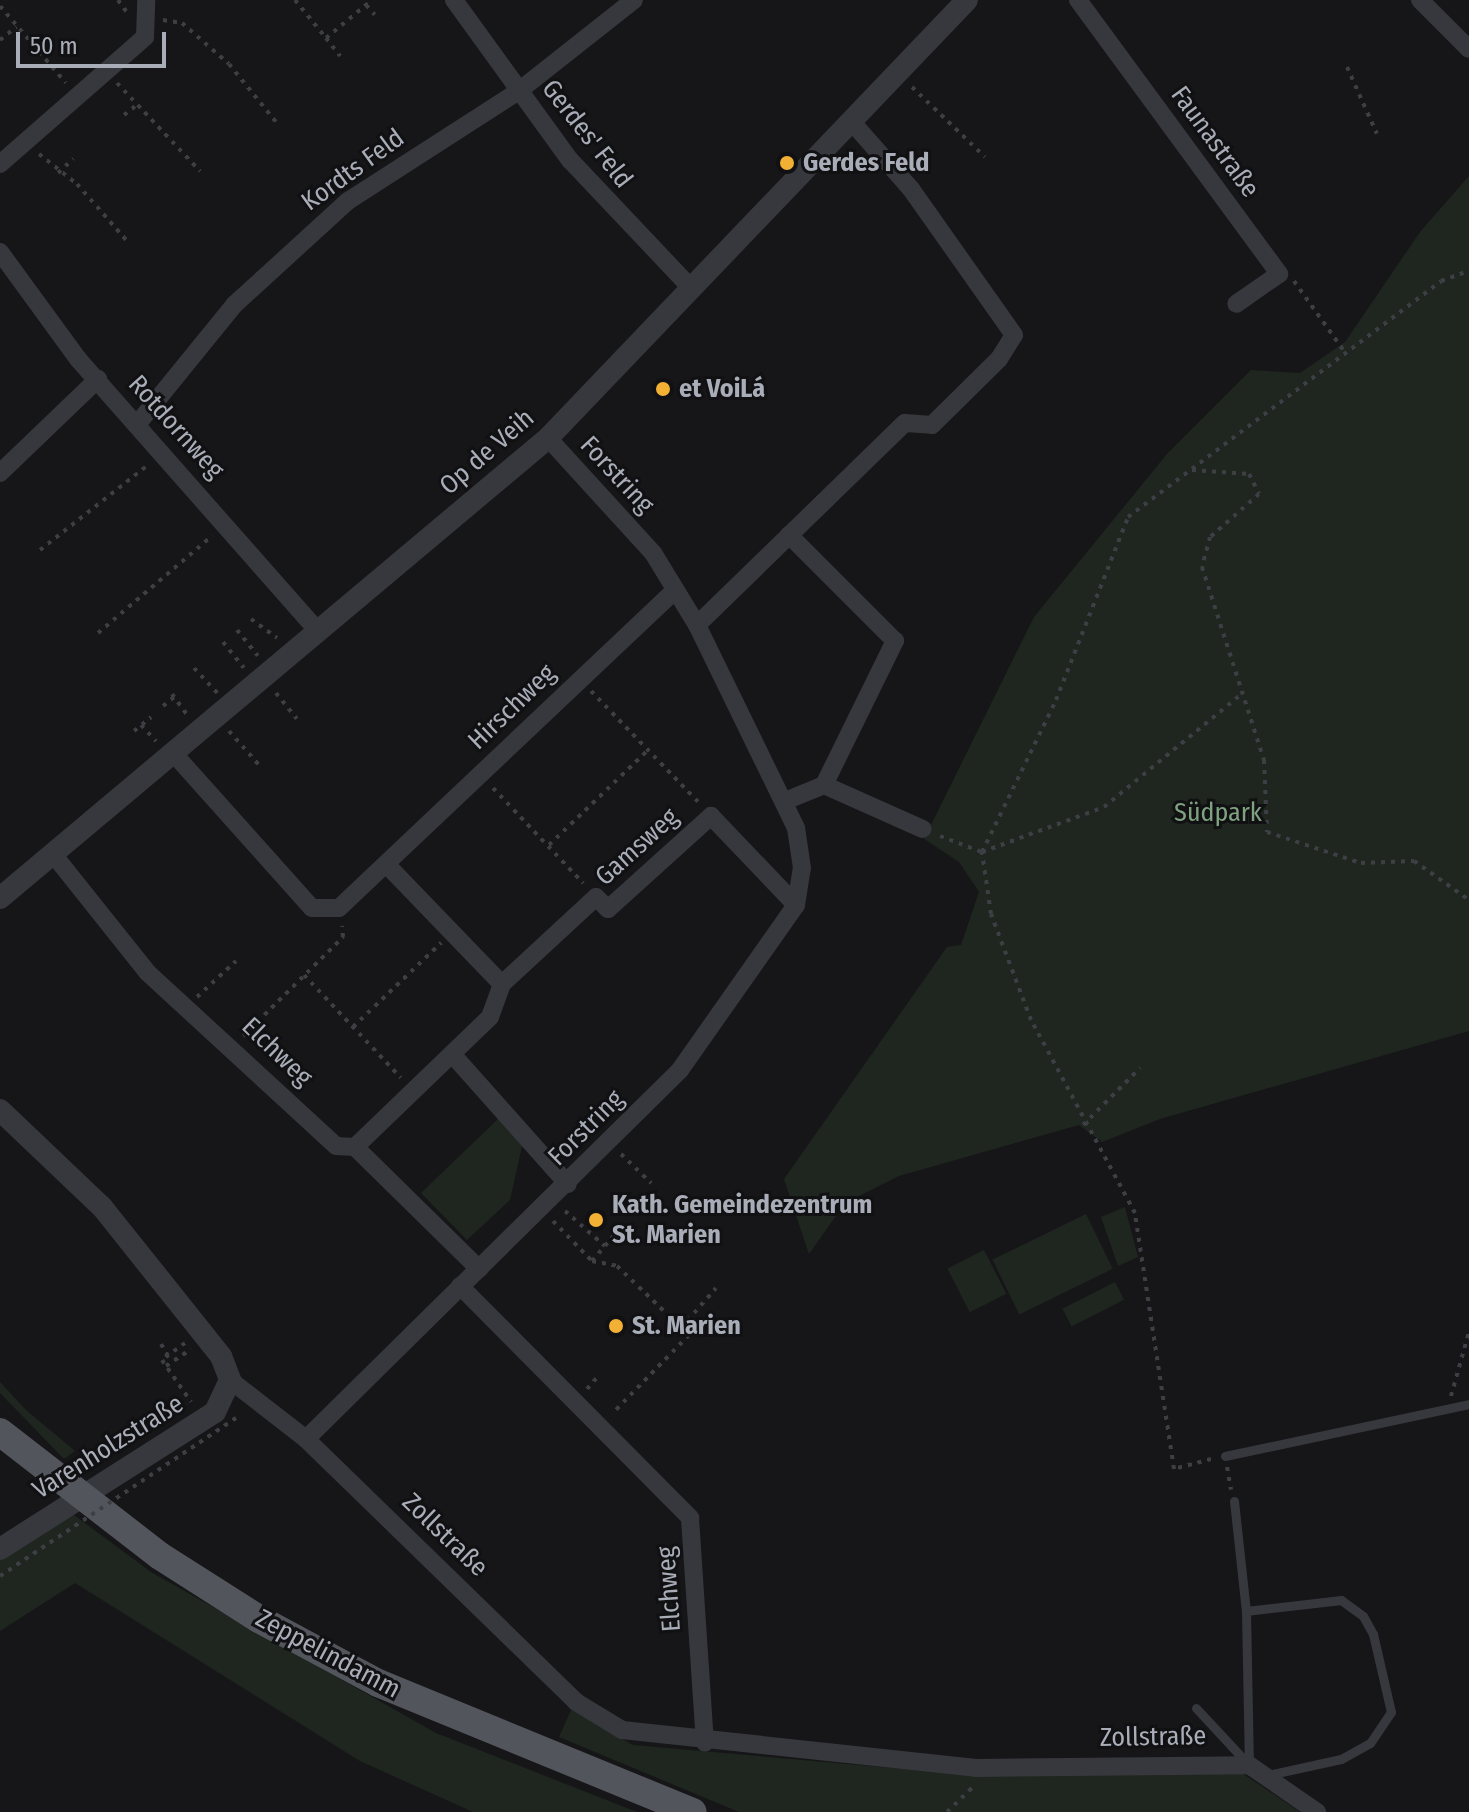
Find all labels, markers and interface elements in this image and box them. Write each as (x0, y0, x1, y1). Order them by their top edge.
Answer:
scale bar (20, 16, 170, 66)
text: 50 m (30, 32, 78, 60)
street label: Gerdes' Feld (535, 74, 639, 194)
street label: Faunastraße (1164, 80, 1266, 204)
street label: Kordts Feld (296, 122, 410, 218)
place label: Gerdes Feld (803, 147, 929, 179)
marker: Gerdes Feld (778, 154, 796, 172)
street label: Rotdornweg (122, 369, 230, 485)
place label: et VoiLá (679, 373, 765, 405)
marker: et VoiLá (654, 380, 672, 398)
street label: Op de Veih (433, 403, 541, 501)
street label: Forstring (574, 430, 660, 520)
street label: Hirschweg (462, 658, 562, 756)
park label: Südpark (1174, 797, 1262, 829)
street label: Gamsweg (589, 802, 685, 892)
street label: Elchweg (235, 1011, 319, 1093)
street label: Forstring (542, 1084, 630, 1172)
place label: Kath. Gemeindezentrum St. Marien (612, 1189, 872, 1250)
marker: Kath. Gemeindezentrum St. Marien (587, 1211, 605, 1229)
place label: St. Marien (632, 1310, 741, 1342)
marker: St. Marien (607, 1317, 625, 1335)
street label: Varenholzstraße (27, 1388, 189, 1506)
street label: Zollstraße (396, 1487, 494, 1583)
street label: Elchweg (650, 1545, 688, 1633)
street label: Zeppelindamm (251, 1603, 405, 1705)
street label: Zollstraße (1100, 1720, 1206, 1754)

